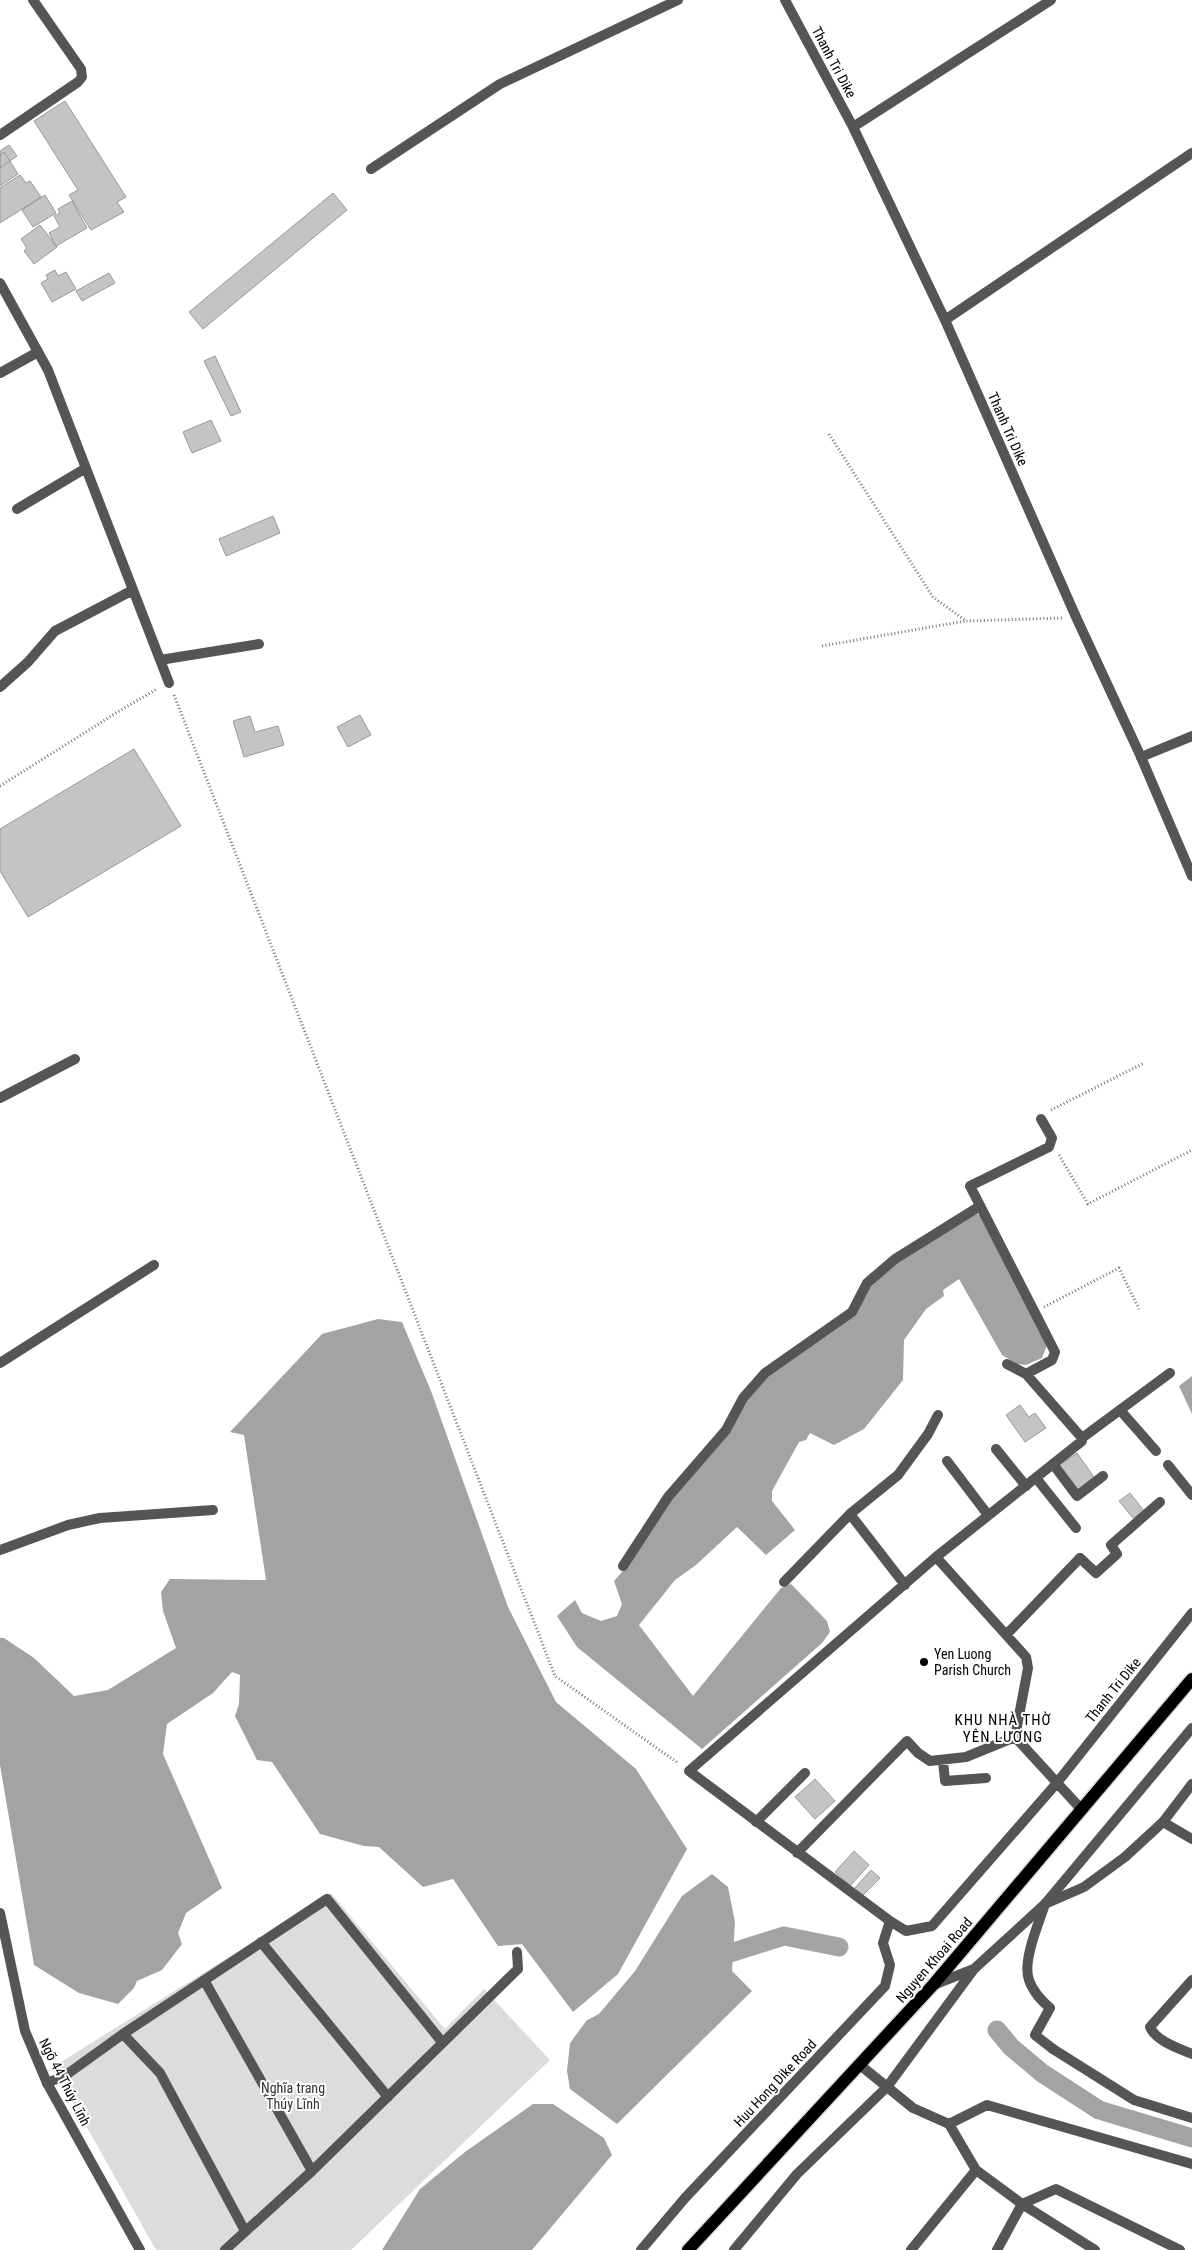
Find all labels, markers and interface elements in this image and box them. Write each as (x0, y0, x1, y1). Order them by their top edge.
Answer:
street label: Thanh Tri Dike (808, 24, 860, 101)
street label: Thanh Tri Dike (985, 390, 1031, 469)
place label: Yen Luong Parish Church (934, 1646, 1011, 1678)
street label: Thanh Tri Dike (1082, 1654, 1144, 1726)
marker: Yen Luong Parish Church (918, 1656, 930, 1668)
district label: KHU NHÀ THỜ YÊN LƯƠNG (955, 1711, 1051, 1746)
street label: Nguyen Khoai Road (893, 1914, 975, 2006)
street label: Ngõ 44 Thúy Lĩnh (36, 2036, 94, 2128)
street label: Huu Hong Dike Road (731, 2036, 819, 2130)
park label: Nghĩa trang Thúy Lĩnh (261, 2080, 325, 2112)

